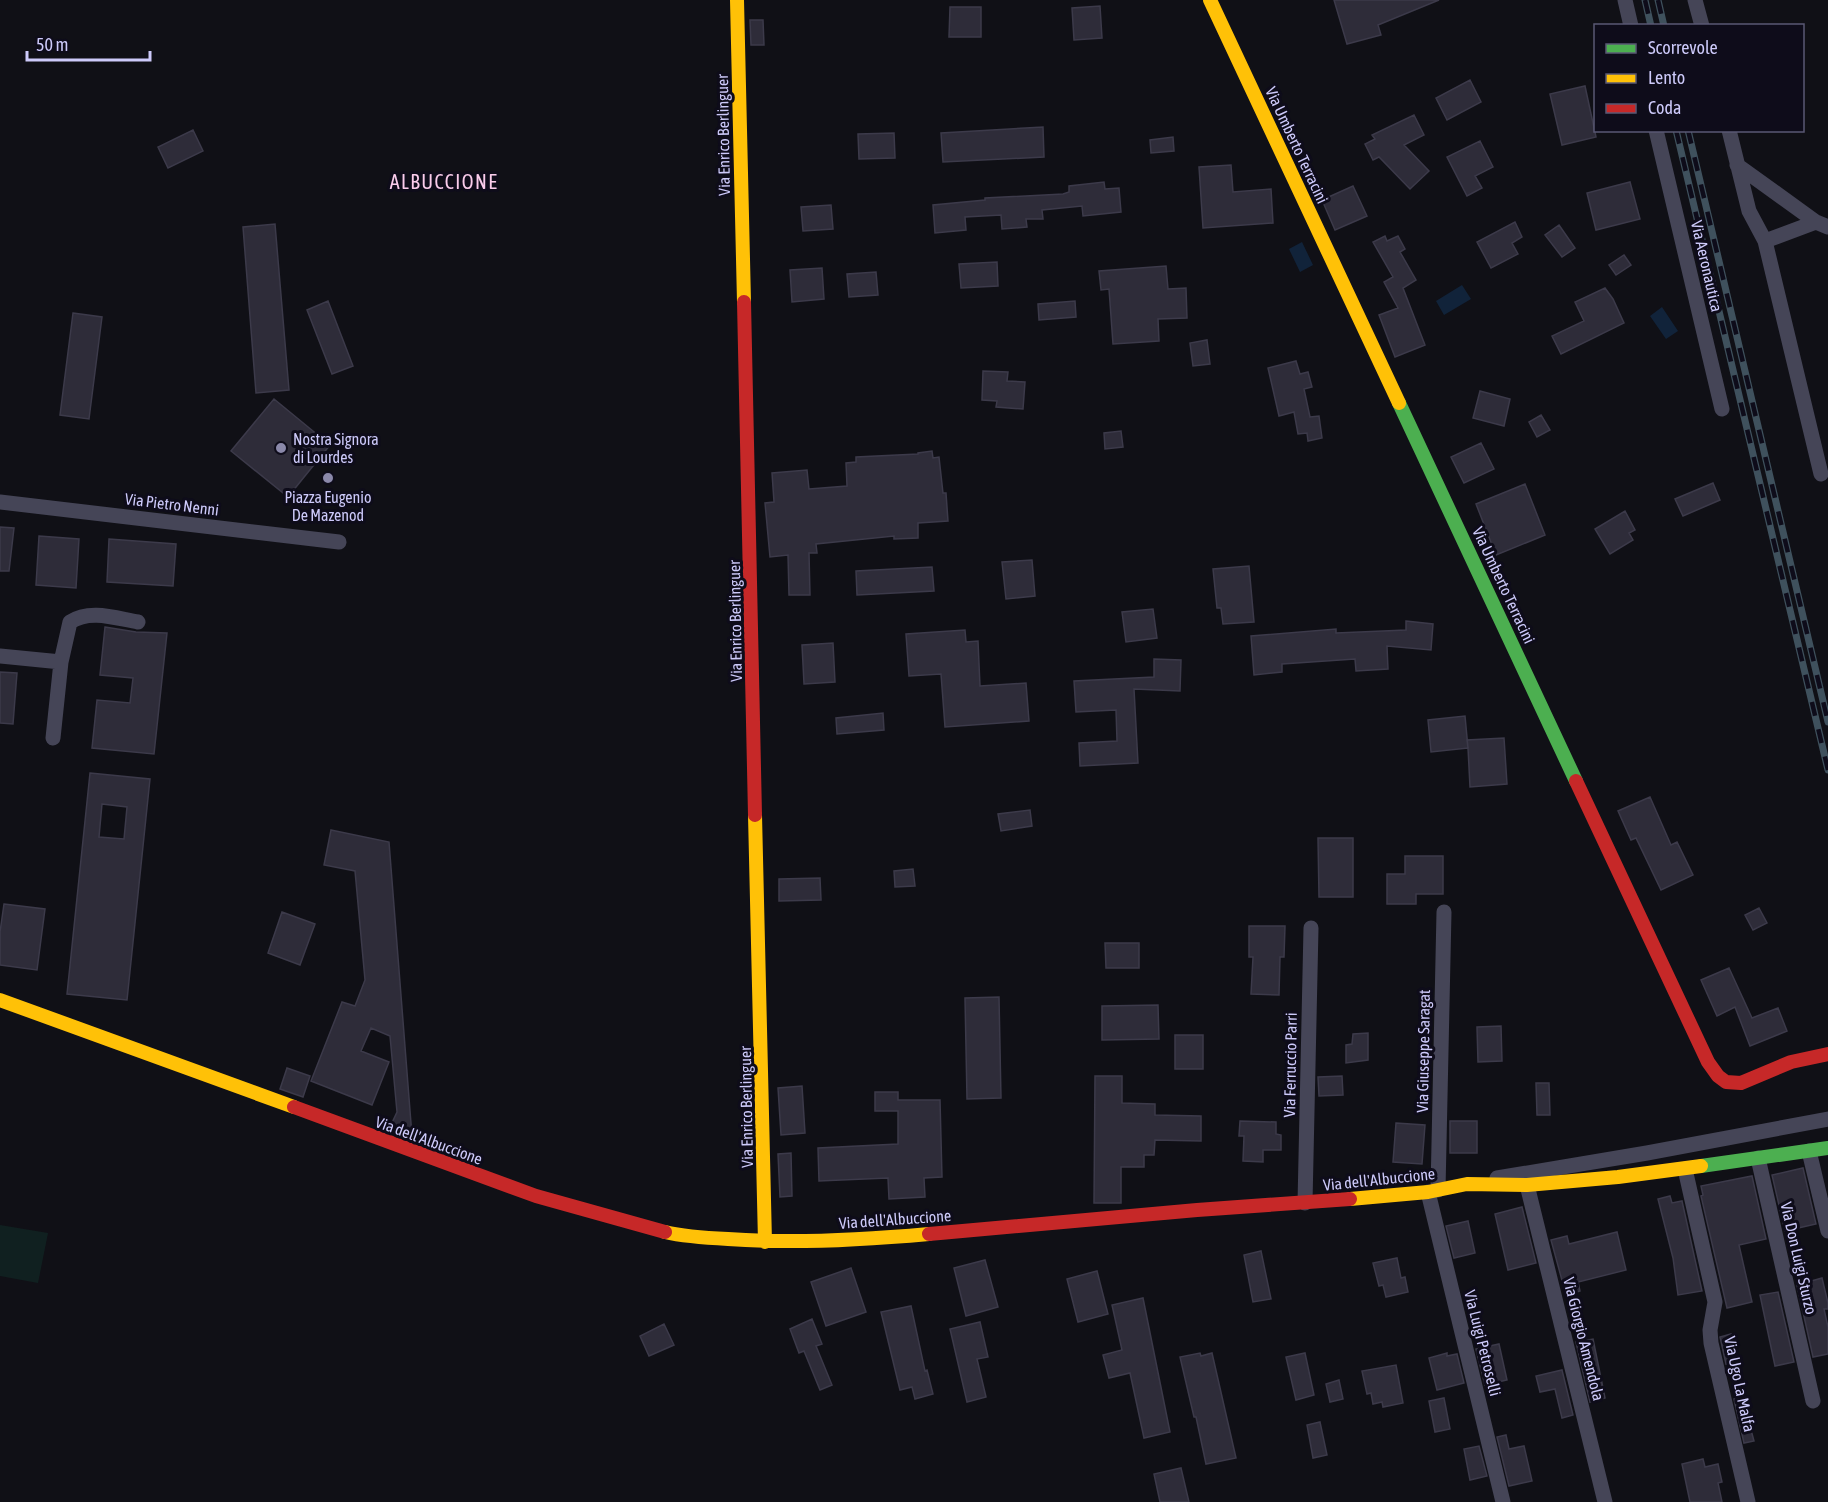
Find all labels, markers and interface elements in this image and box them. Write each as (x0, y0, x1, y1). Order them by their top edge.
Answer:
scale bar (27, 24, 150, 62)
legend (1594, 24, 1804, 132)
text: 50 m (36, 34, 68, 55)
text: Scorrevole (1648, 37, 1718, 58)
text: Lento (1648, 67, 1685, 88)
street label: Via Enrico Berlinguer (713, 74, 734, 196)
street label: Via Umberto Terracini (1262, 84, 1332, 206)
text: Coda (1648, 97, 1681, 118)
district label: ALBUCCIONE (390, 170, 498, 193)
street label: Via Aeronautica (1688, 219, 1726, 313)
place label: Nostra Signora di Lourdes (293, 430, 379, 466)
marker: Nostra Signora di Lourdes (274, 441, 288, 455)
marker: Piazza Eugenio De Mazenod (321, 471, 335, 485)
place label: Piazza Eugenio De Mazenod (284, 488, 372, 524)
street label: Via Pietro Nenni (124, 489, 220, 519)
street label: Via Umberto Terracini (1469, 524, 1539, 646)
street label: Via Enrico Berlinguer (725, 560, 746, 682)
street label: Via Giuseppe Saragat (1413, 989, 1434, 1113)
street label: Via Ferruccio Parri (1280, 1012, 1300, 1118)
street label: Via Enrico Berlinguer (736, 1046, 757, 1168)
street label: Via dell'Albuccione (373, 1112, 485, 1168)
street label: Via dell'Albuccione (1322, 1164, 1436, 1194)
street label: Via Don Luigi Sturzo (1776, 1200, 1821, 1316)
street label: Via dell'Albuccione (838, 1206, 952, 1232)
street label: Via Giorgio Amendola (1559, 1275, 1608, 1403)
street label: Via Luigi Petroselli (1460, 1288, 1505, 1398)
street label: Via Ugo La Malfa (1720, 1335, 1759, 1433)

